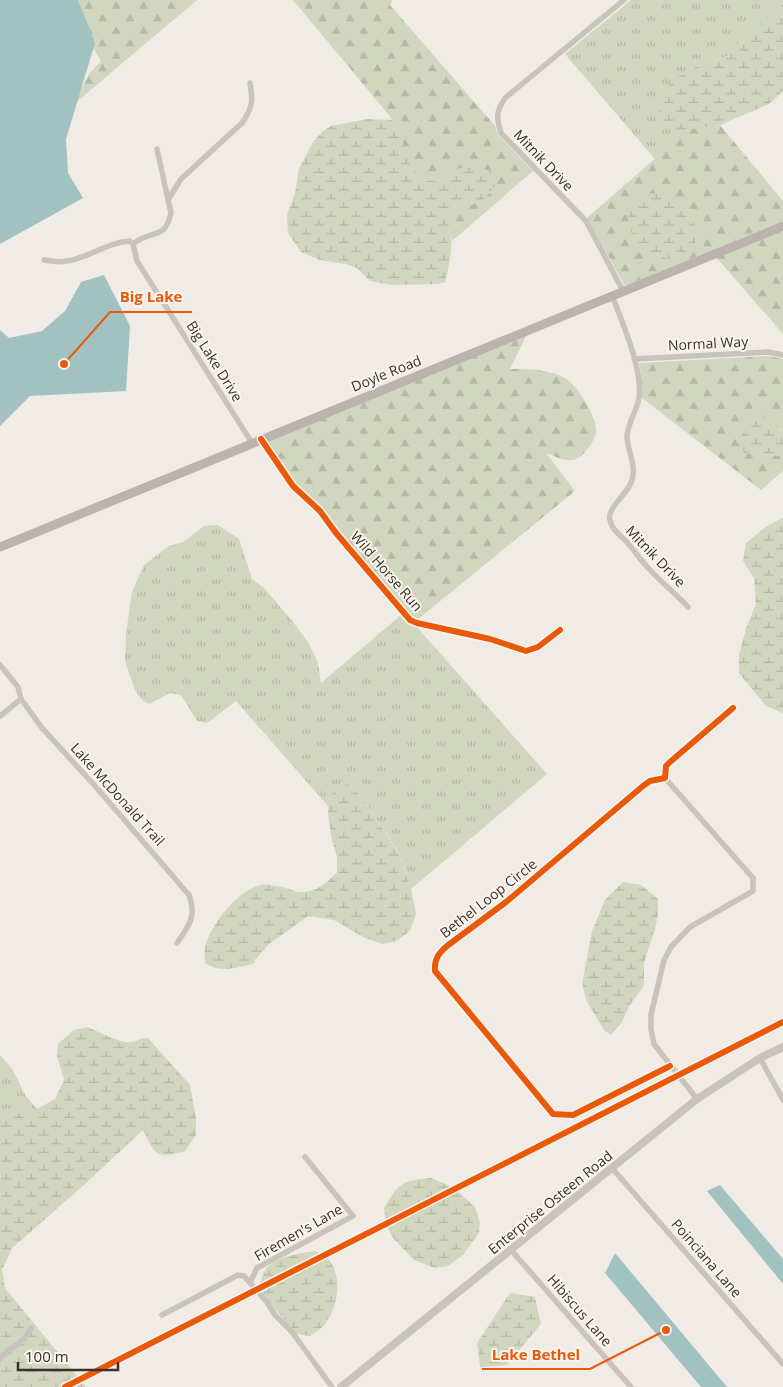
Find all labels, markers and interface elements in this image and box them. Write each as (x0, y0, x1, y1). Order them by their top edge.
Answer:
street label: Mitnik Drive (510, 125, 578, 195)
callout: Big Lake (110, 282, 192, 312)
text: Big Lake (120, 286, 182, 306)
street label: Big Lake Drive (183, 317, 248, 405)
street label: Normal Way (667, 331, 750, 355)
street label: Doyle Road (348, 350, 424, 396)
street label: Mitnik Drive (622, 521, 690, 591)
street label: Wild Horse Run (347, 527, 427, 615)
street label: Lake McDonald Trail (67, 739, 169, 849)
street label: Bethel Loop Circle (436, 854, 540, 942)
street label: Enterprise Osteen Road (484, 1146, 616, 1258)
street label: Firemen's Lane (251, 1199, 346, 1265)
street label: Poinciana Lane (668, 1215, 747, 1302)
street label: Hibiscus Lane (543, 1270, 617, 1350)
callout: Lake Bethel (482, 1339, 590, 1369)
scale bar (18, 1340, 118, 1372)
text: Lake Bethel (492, 1344, 580, 1364)
text: 100 m (25, 1346, 69, 1366)

